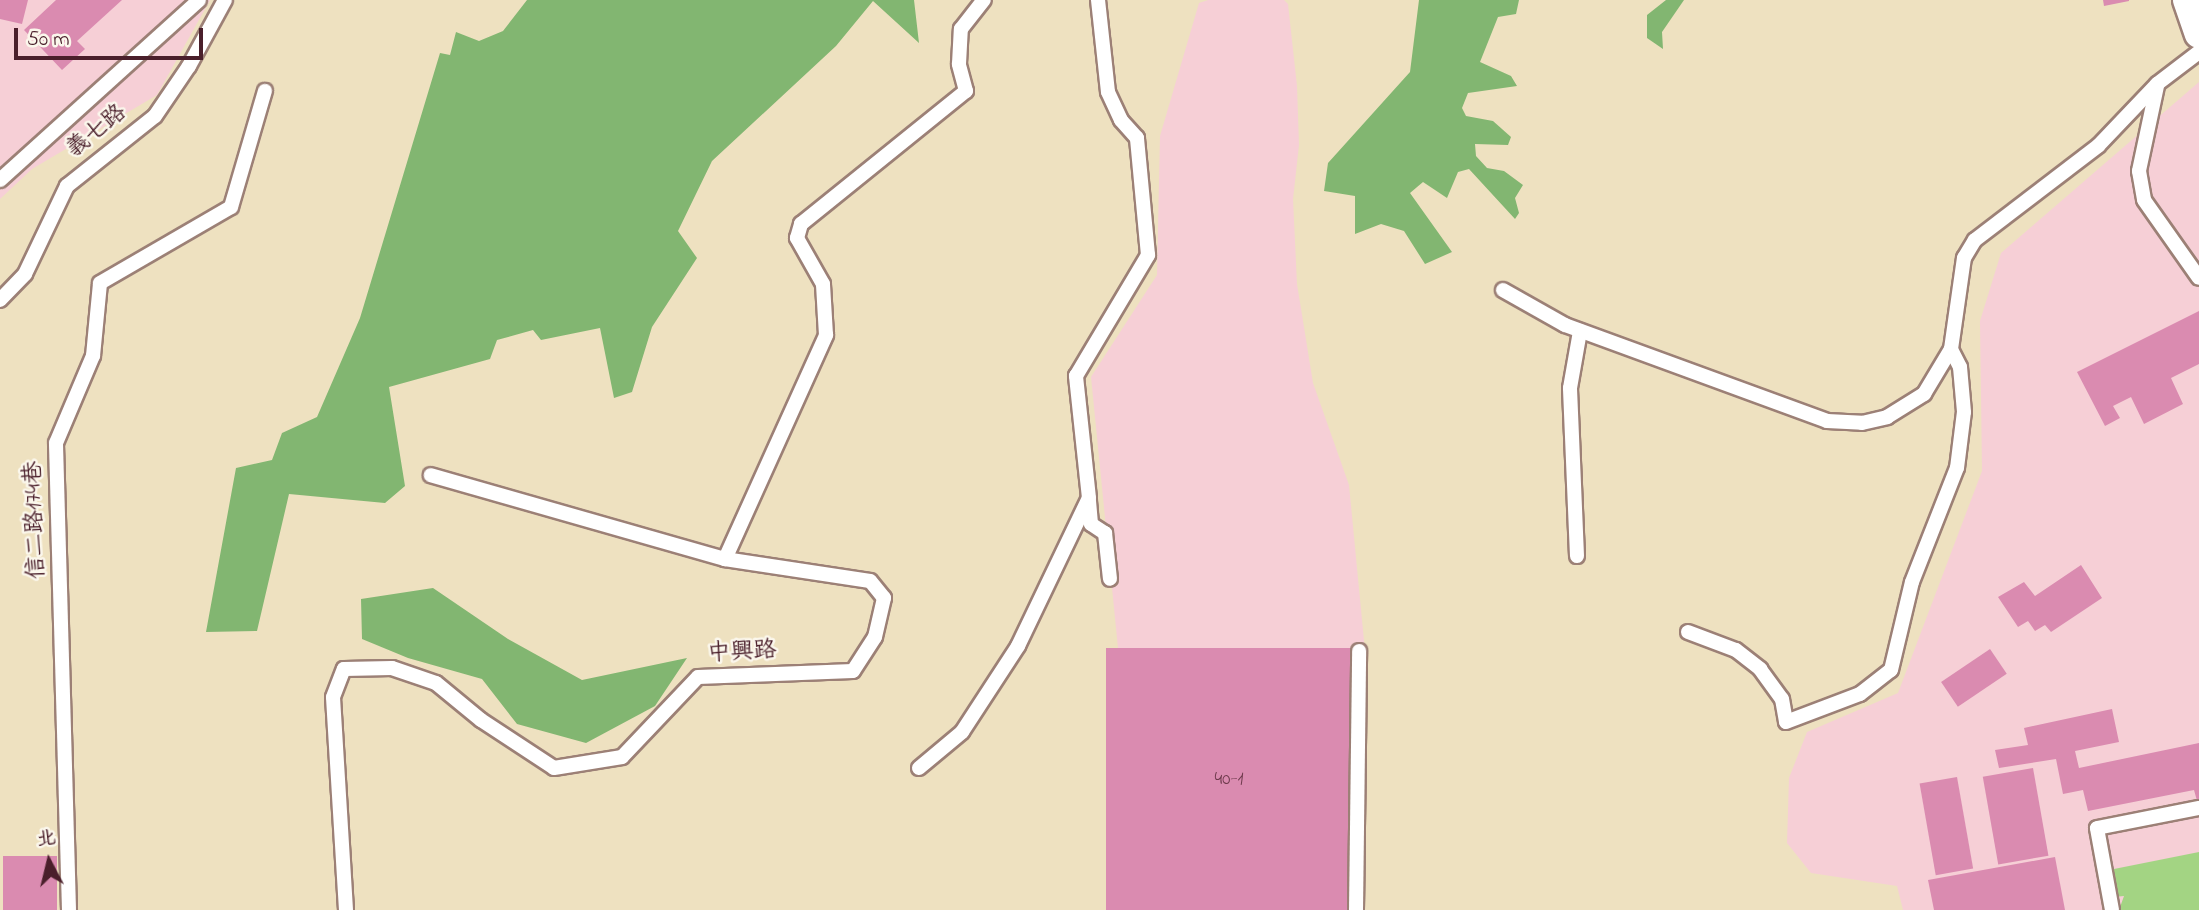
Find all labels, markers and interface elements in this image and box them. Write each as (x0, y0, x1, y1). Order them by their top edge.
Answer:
scale bar (18, 14, 206, 58)
text: 50 m (27, 25, 70, 55)
street label: 義七路 (62, 100, 132, 164)
street label: 信二路174巷 (20, 460, 52, 580)
street label: 中興路 (707, 637, 777, 669)
house number: 40-1 (1214, 769, 1244, 791)
text: 北 (35, 825, 57, 854)
north arrow (14, 826, 84, 896)

